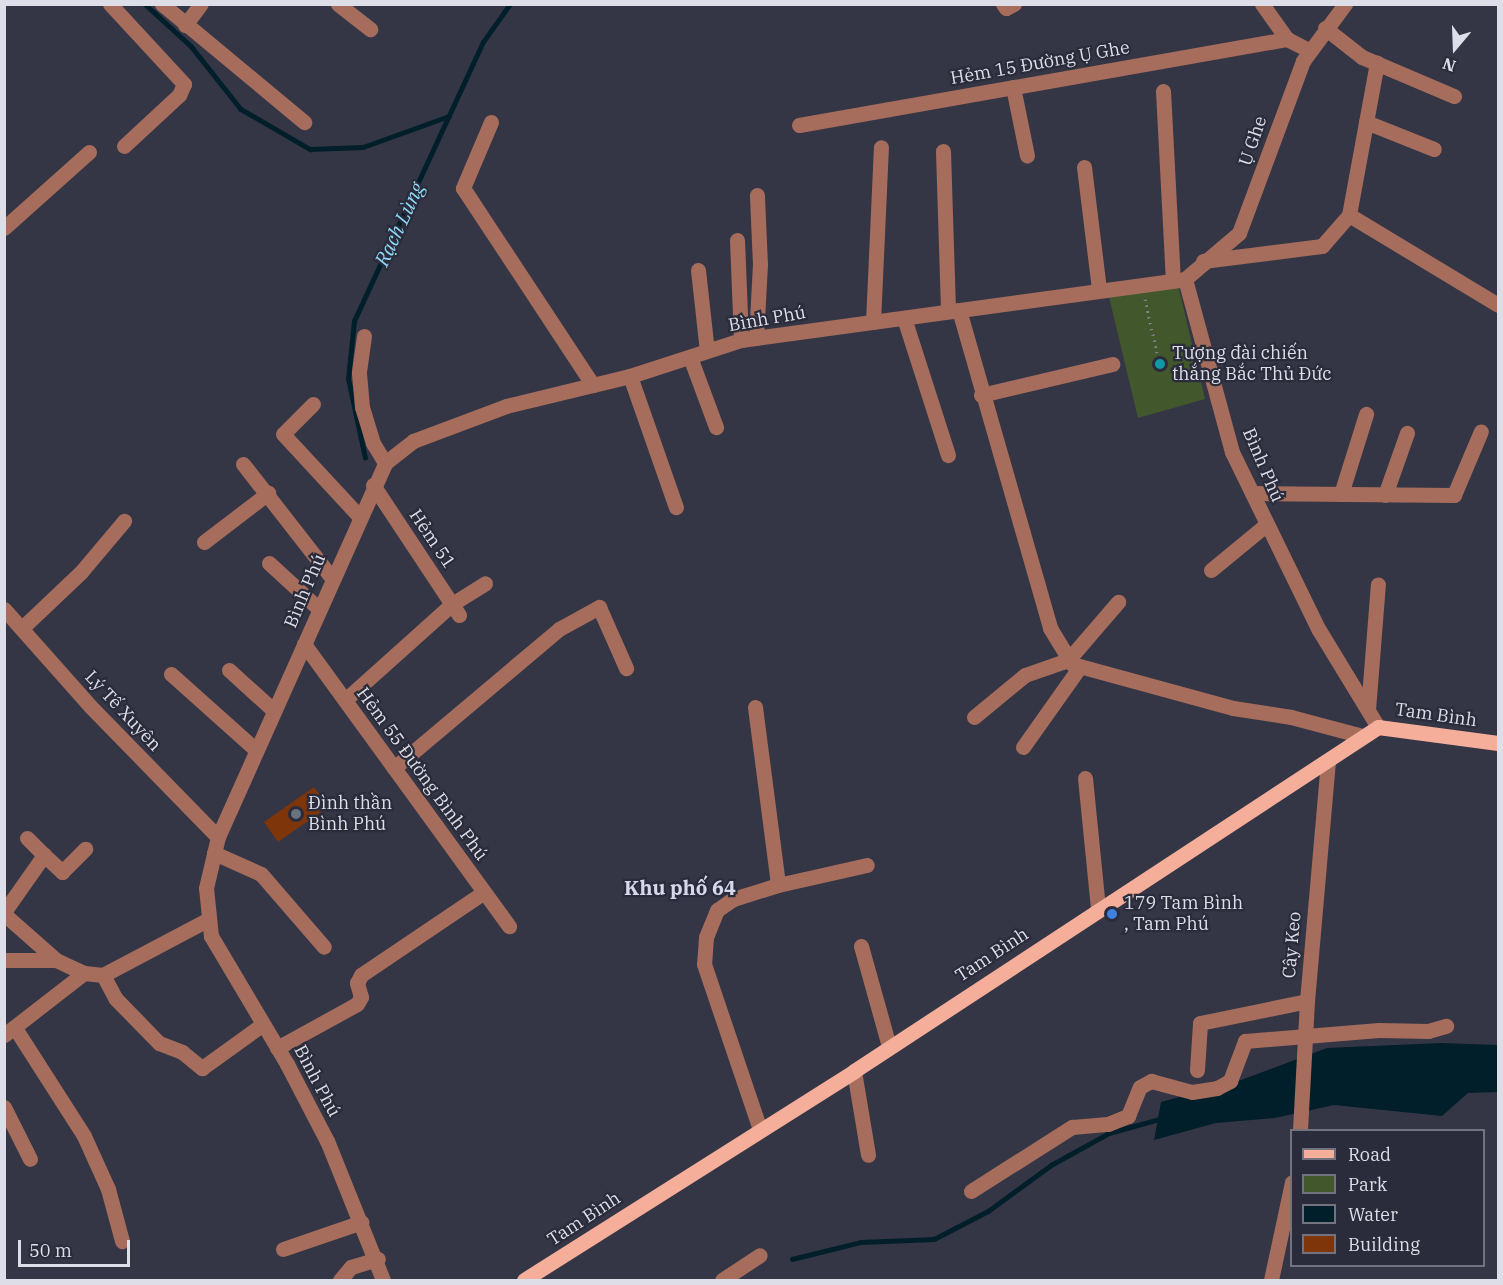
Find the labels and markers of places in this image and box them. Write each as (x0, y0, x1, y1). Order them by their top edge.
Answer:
place label: Tượng đài chiến thắng Bắc Thủ Đức (1172, 343, 1332, 386)
marker: Tượng đài chiến thắng Bắc Thủ Đức (1153, 357, 1167, 371)
place label: Đình thần Bình Phú (308, 793, 392, 836)
marker: Đình thần Bình Phú (289, 807, 303, 821)
place label: 179 Tam Bình , Tam Phú (1124, 893, 1243, 936)
marker: 179 Tam Bình , Tam Phú (1105, 907, 1119, 921)

